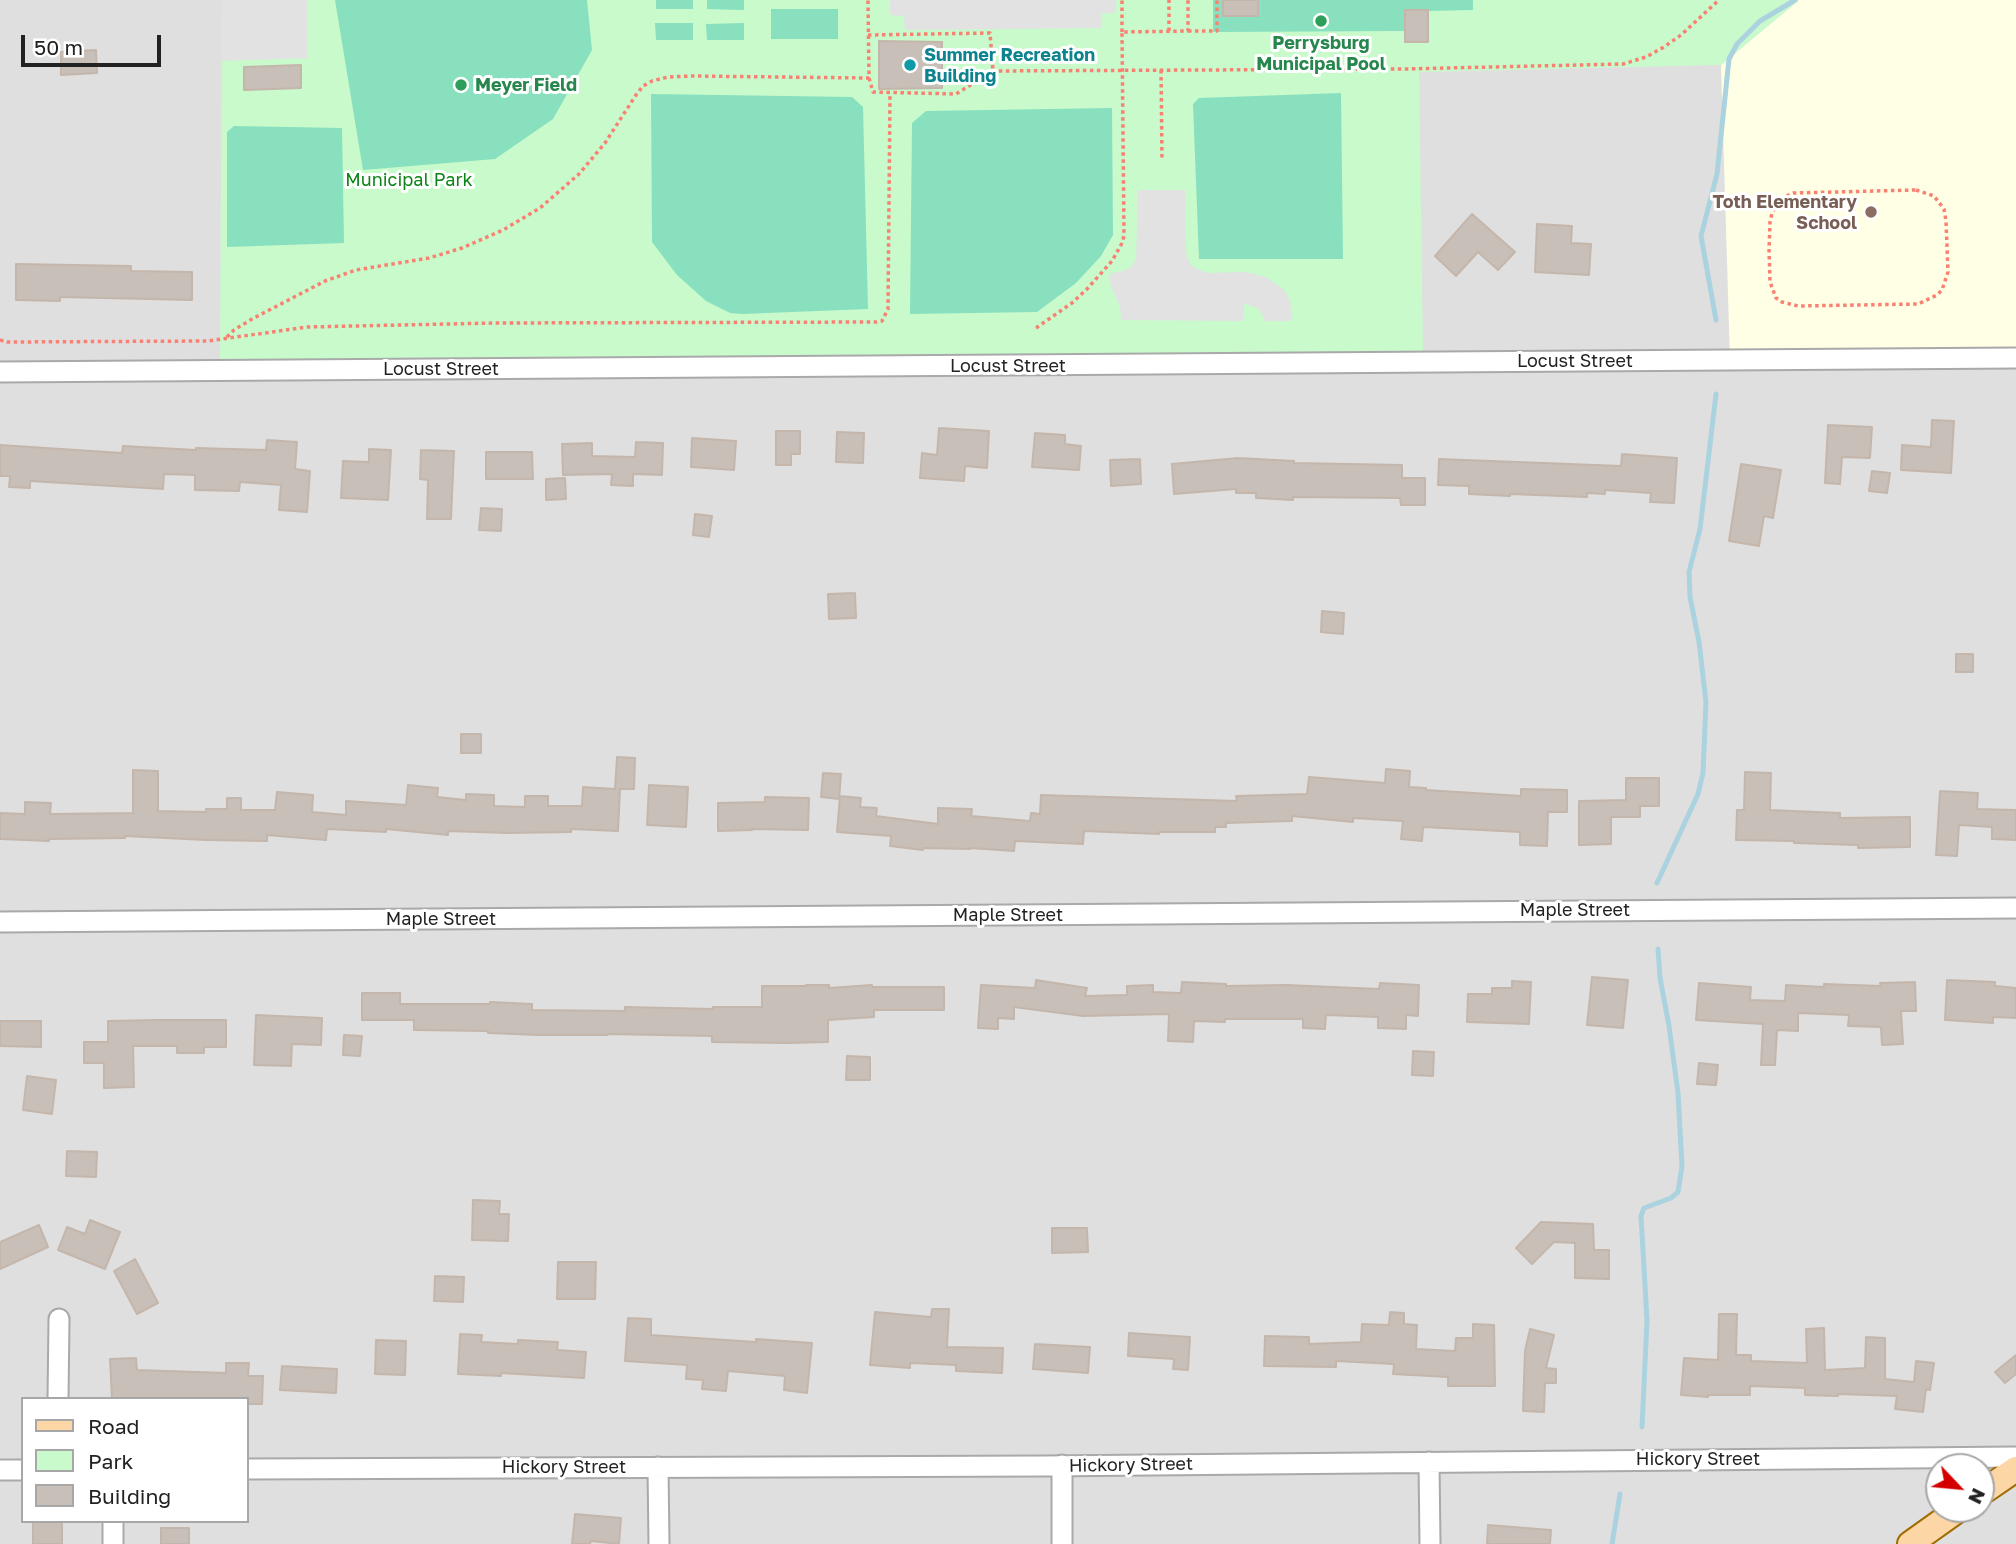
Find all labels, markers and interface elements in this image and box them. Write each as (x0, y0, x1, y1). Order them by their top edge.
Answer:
marker: Perrysburg Municipal Pool (1313, 13, 1329, 29)
scale bar (24, 21, 164, 65)
place label: Perrysburg Municipal Pool (1256, 32, 1386, 74)
text: 50 m (34, 34, 83, 60)
place label: Summer Recreation Building (924, 44, 1095, 86)
marker: Summer Recreation Building (902, 57, 918, 73)
place label: Meyer Field (475, 74, 577, 96)
marker: Meyer Field (453, 77, 469, 93)
park label: Municipal Park (345, 169, 473, 191)
place label: Toth Elementary School (1712, 191, 1857, 234)
marker: Toth Elementary School (1863, 204, 1879, 220)
street label: Locust Street (1517, 350, 1633, 372)
street label: Locust Street (950, 355, 1066, 377)
street label: Locust Street (383, 358, 499, 380)
street label: Maple Street (1520, 899, 1630, 921)
street label: Maple Street (953, 904, 1063, 926)
street label: Maple Street (386, 908, 496, 930)
legend (21, 1397, 248, 1523)
text: Road (88, 1413, 139, 1439)
text: Park (88, 1448, 133, 1474)
street label: Hickory Street (1636, 1448, 1760, 1470)
street label: Hickory Street (1069, 1453, 1193, 1477)
north arrow (1925, 1453, 1995, 1523)
street label: Hickory Street (502, 1456, 626, 1478)
text: Building (88, 1483, 171, 1509)
text: N (1964, 1485, 1991, 1508)

